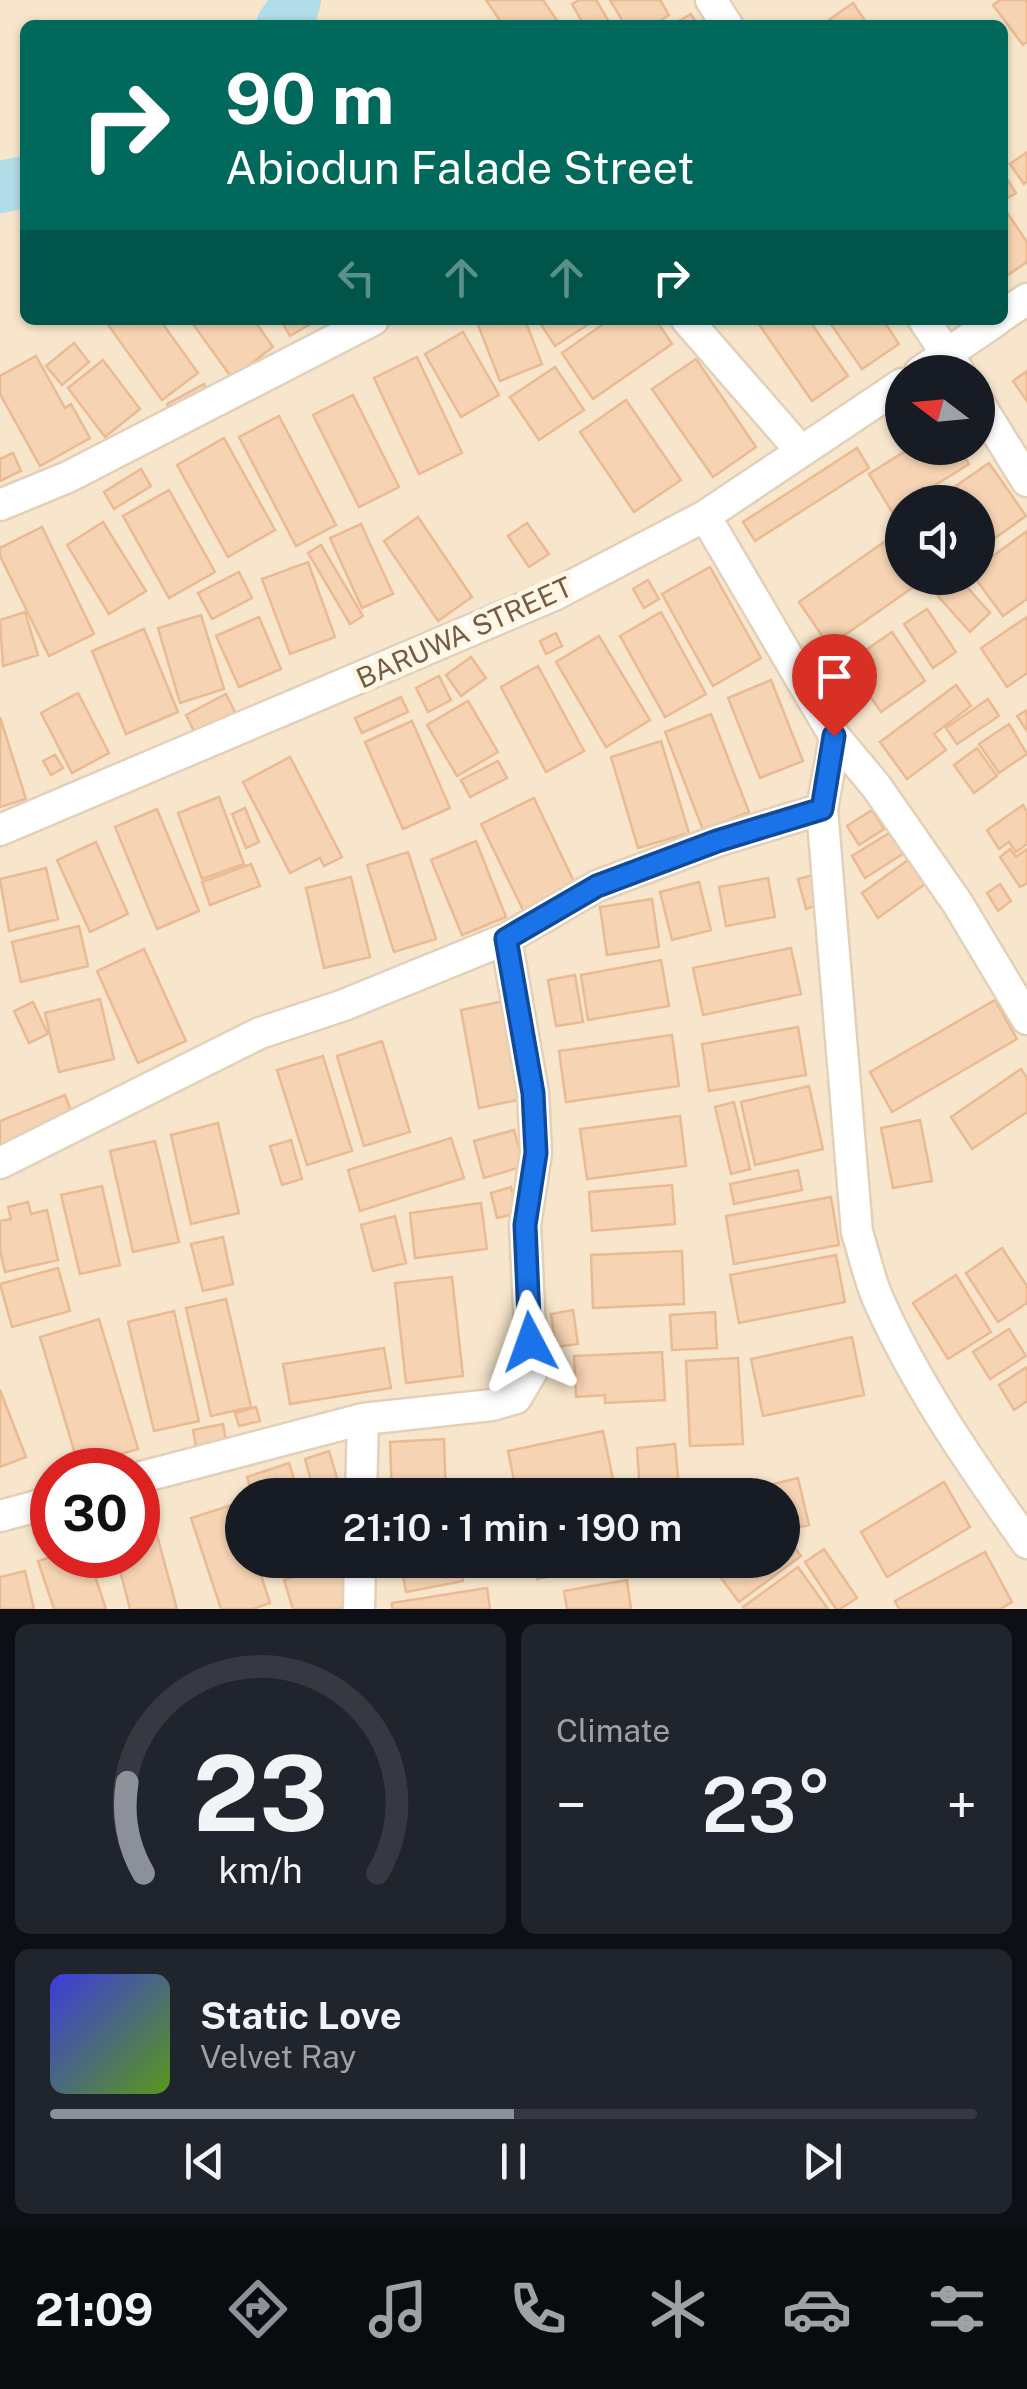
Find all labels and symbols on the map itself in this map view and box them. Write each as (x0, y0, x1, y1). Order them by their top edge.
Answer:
north arrow (885, 355, 995, 465)
street label: BARUWA STREET (351, 570, 577, 694)
pin (792, 634, 877, 737)
position arrow (478, 1290, 582, 1394)
speed limit sign: 30 (30, 1448, 160, 1578)

